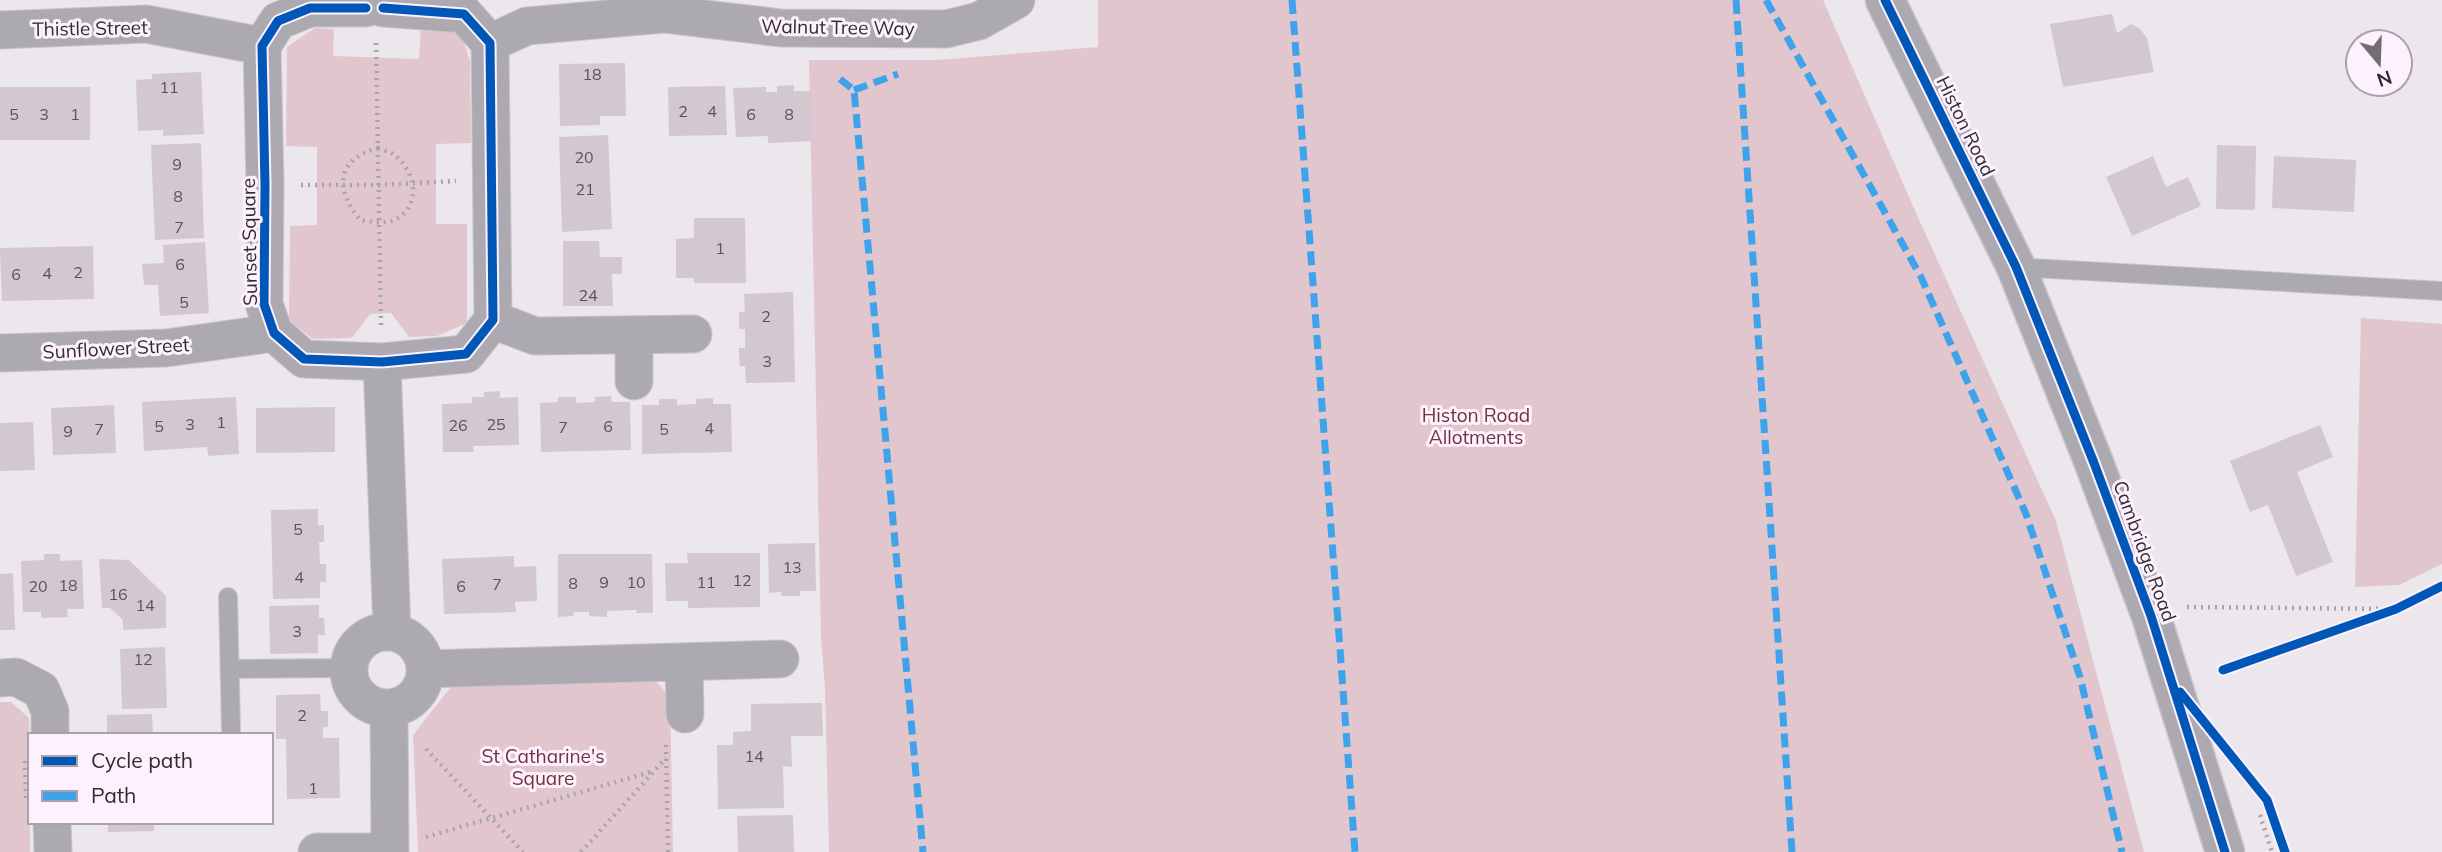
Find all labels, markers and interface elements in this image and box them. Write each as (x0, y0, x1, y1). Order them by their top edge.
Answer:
street label: Walnut Tree Way (761, 14, 915, 40)
street label: Thistle Street (32, 15, 148, 41)
north arrow (2344, 28, 2414, 98)
house number: 18 (582, 64, 602, 84)
text: N (2374, 65, 2395, 93)
street label: Histon Road (1931, 72, 2001, 180)
house number: 11 (159, 77, 179, 97)
house number: 2 (678, 101, 688, 121)
house number: 4 (707, 101, 717, 121)
house number: 5 (9, 104, 19, 124)
house number: 3 (39, 104, 49, 124)
house number: 1 (70, 104, 80, 124)
house number: 6 (746, 104, 756, 124)
house number: 8 (784, 104, 794, 124)
house number: 20 (574, 147, 594, 167)
house number: 9 (172, 154, 182, 174)
street label: Sunset Square (236, 178, 262, 306)
house number: 21 (575, 179, 595, 199)
house number: 8 (173, 186, 183, 206)
house number: 7 (174, 217, 184, 237)
house number: 1 (715, 238, 725, 258)
house number: 6 (175, 254, 185, 274)
house number: 2 (73, 262, 83, 282)
house number: 4 (42, 263, 52, 283)
house number: 6 (11, 264, 21, 284)
house number: 24 (578, 285, 598, 305)
house number: 5 (179, 292, 189, 312)
house number: 2 (761, 306, 771, 326)
street label: Sunflower Street (42, 332, 190, 364)
house number: 3 (762, 351, 772, 371)
park label: Histon Road Allotments (1422, 403, 1530, 449)
house number: 1 (216, 412, 226, 432)
house number: 3 (185, 414, 195, 434)
house number: 25 (486, 414, 506, 434)
house number: 26 (448, 415, 468, 435)
house number: 5 (154, 416, 164, 436)
house number: 6 (603, 416, 613, 436)
house number: 7 (558, 417, 568, 437)
house number: 4 (704, 418, 714, 438)
house number: 7 (94, 419, 104, 439)
house number: 5 (659, 419, 669, 439)
house number: 9 (63, 421, 73, 441)
street label: Cambridge Road (2108, 477, 2182, 625)
house number: 5 (293, 519, 303, 539)
house number: 13 (782, 557, 802, 577)
house number: 4 (294, 567, 304, 587)
house number: 12 (732, 570, 752, 590)
house number: 9 (599, 572, 609, 592)
house number: 10 (626, 572, 646, 592)
house number: 11 (696, 572, 716, 592)
house number: 8 (568, 573, 578, 593)
house number: 7 (492, 574, 502, 594)
house number: 18 (58, 575, 78, 595)
house number: 20 (28, 576, 48, 596)
house number: 6 (456, 576, 466, 596)
house number: 16 (108, 584, 128, 604)
house number: 14 (135, 595, 155, 615)
house number: 3 (292, 621, 302, 641)
house number: 12 (133, 649, 153, 669)
house number: 2 (297, 705, 307, 725)
legend (28, 733, 273, 824)
park label: St Catharine's Square (481, 744, 605, 790)
house number: 14 (744, 746, 764, 766)
text: Cycle path (91, 747, 193, 773)
house number: 1 (308, 778, 318, 798)
text: Path (91, 782, 136, 808)

